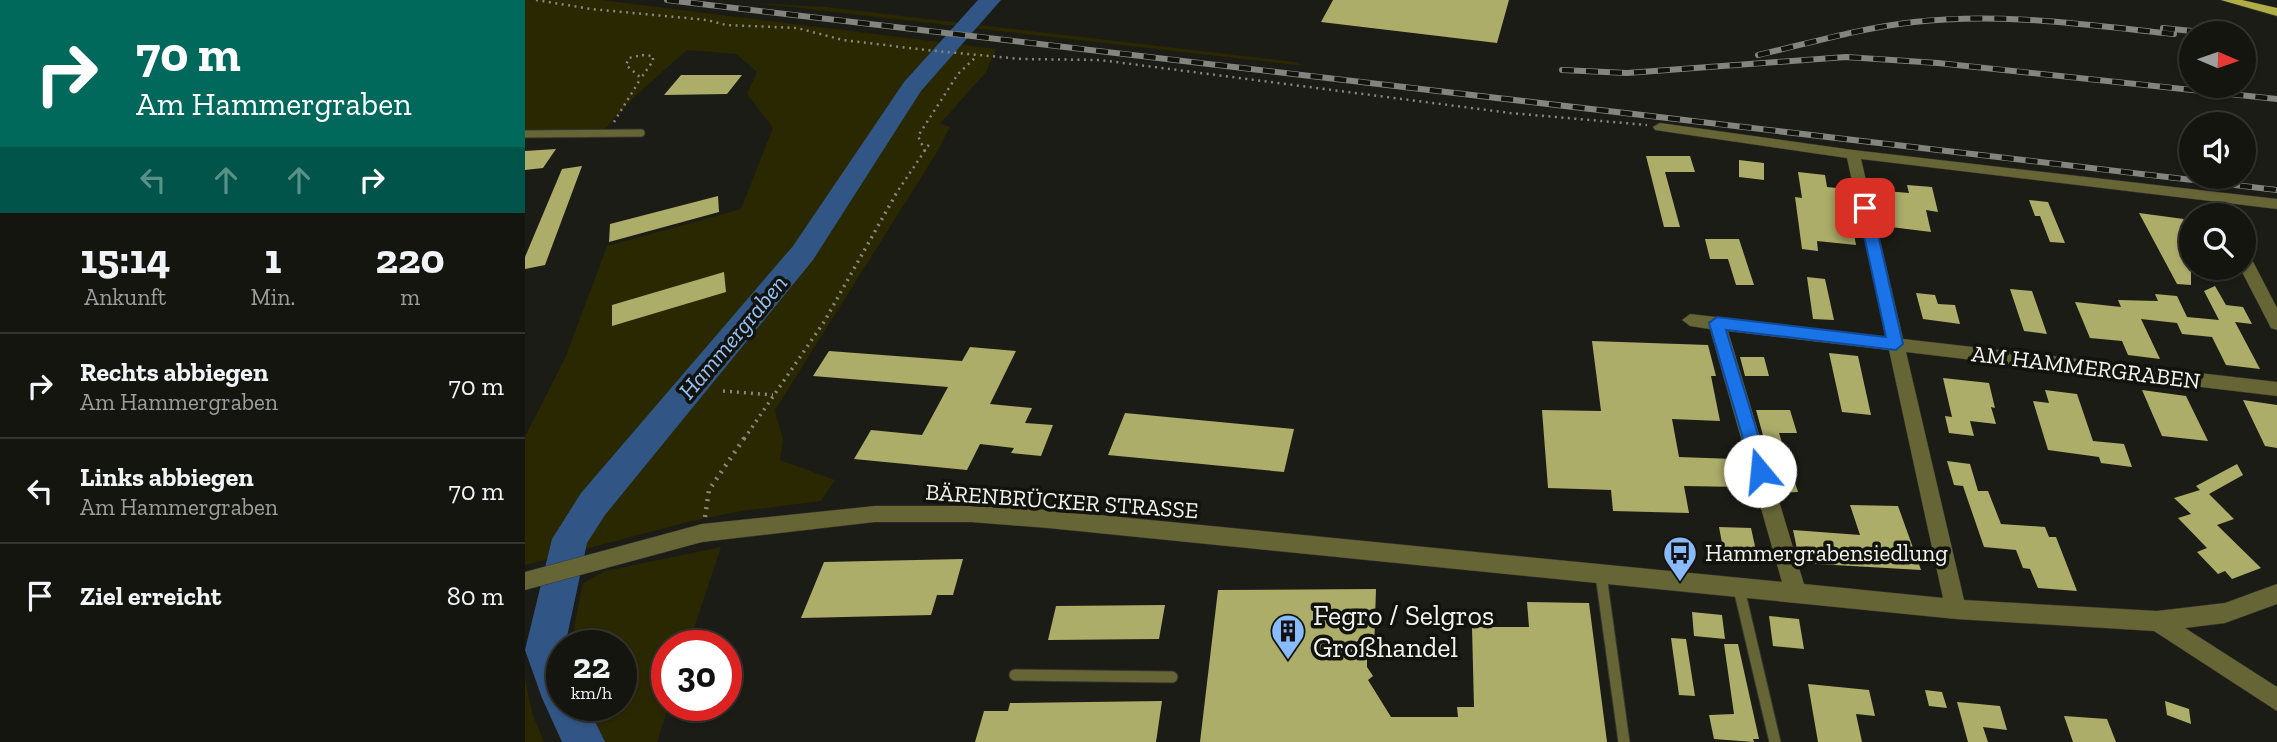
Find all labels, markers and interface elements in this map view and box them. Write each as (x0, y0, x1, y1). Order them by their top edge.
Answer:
north arrow (2179, 21, 2256, 98)
map controls (2179, 21, 2256, 280)
text: 70 m (136, 25, 241, 84)
icon: right (21, 28, 112, 119)
text: Am Hammergraben (136, 85, 412, 123)
button: sound (2179, 112, 2256, 189)
icon: left (134, 161, 172, 199)
icon: ahead (207, 161, 245, 199)
icon: ahead (280, 161, 318, 199)
icon: right (353, 161, 391, 199)
pin (1835, 178, 1895, 238)
icon: arrive (1846, 189, 1884, 227)
button: search (2179, 203, 2256, 280)
text: 15:14 (80, 233, 170, 284)
text: 1 (264, 233, 281, 284)
text: 220 (376, 233, 445, 284)
water label: Hammergraben (672, 269, 793, 405)
text: Ankunft (84, 283, 166, 311)
text: Min. (251, 283, 295, 311)
text: m (400, 283, 420, 311)
street label: AM HAMMERGRABEN (1970, 339, 2202, 395)
text: Rechts abbiegen (80, 356, 268, 388)
icon: right (21, 367, 59, 405)
text: 70 m (448, 370, 504, 402)
text: Am Hammergraben (80, 388, 278, 416)
position arrow (1723, 434, 1797, 508)
text: Links abbiegen (80, 461, 254, 493)
icon: left (21, 472, 59, 510)
text: 70 m (448, 475, 504, 507)
street label: BÄRENBRÜCKER STRASSE (925, 477, 1199, 525)
text: Am Hammergraben (80, 493, 278, 521)
bus stop icon: Hammergrabensiedlung (1661, 534, 1699, 583)
place label: Hammergrabensiedlung (1705, 539, 1948, 567)
icon: arrive (21, 577, 59, 615)
text: Ziel erreicht (80, 580, 221, 612)
text: 80 m (447, 580, 504, 612)
place label: Fegro / Selgros Großhandel (1313, 599, 1494, 664)
building icon: Fegro / Selgros Großhandel (1269, 612, 1307, 661)
speed limit sign: 30 (651, 630, 742, 721)
text: 22 (573, 645, 610, 687)
text: km/h (571, 682, 612, 704)

